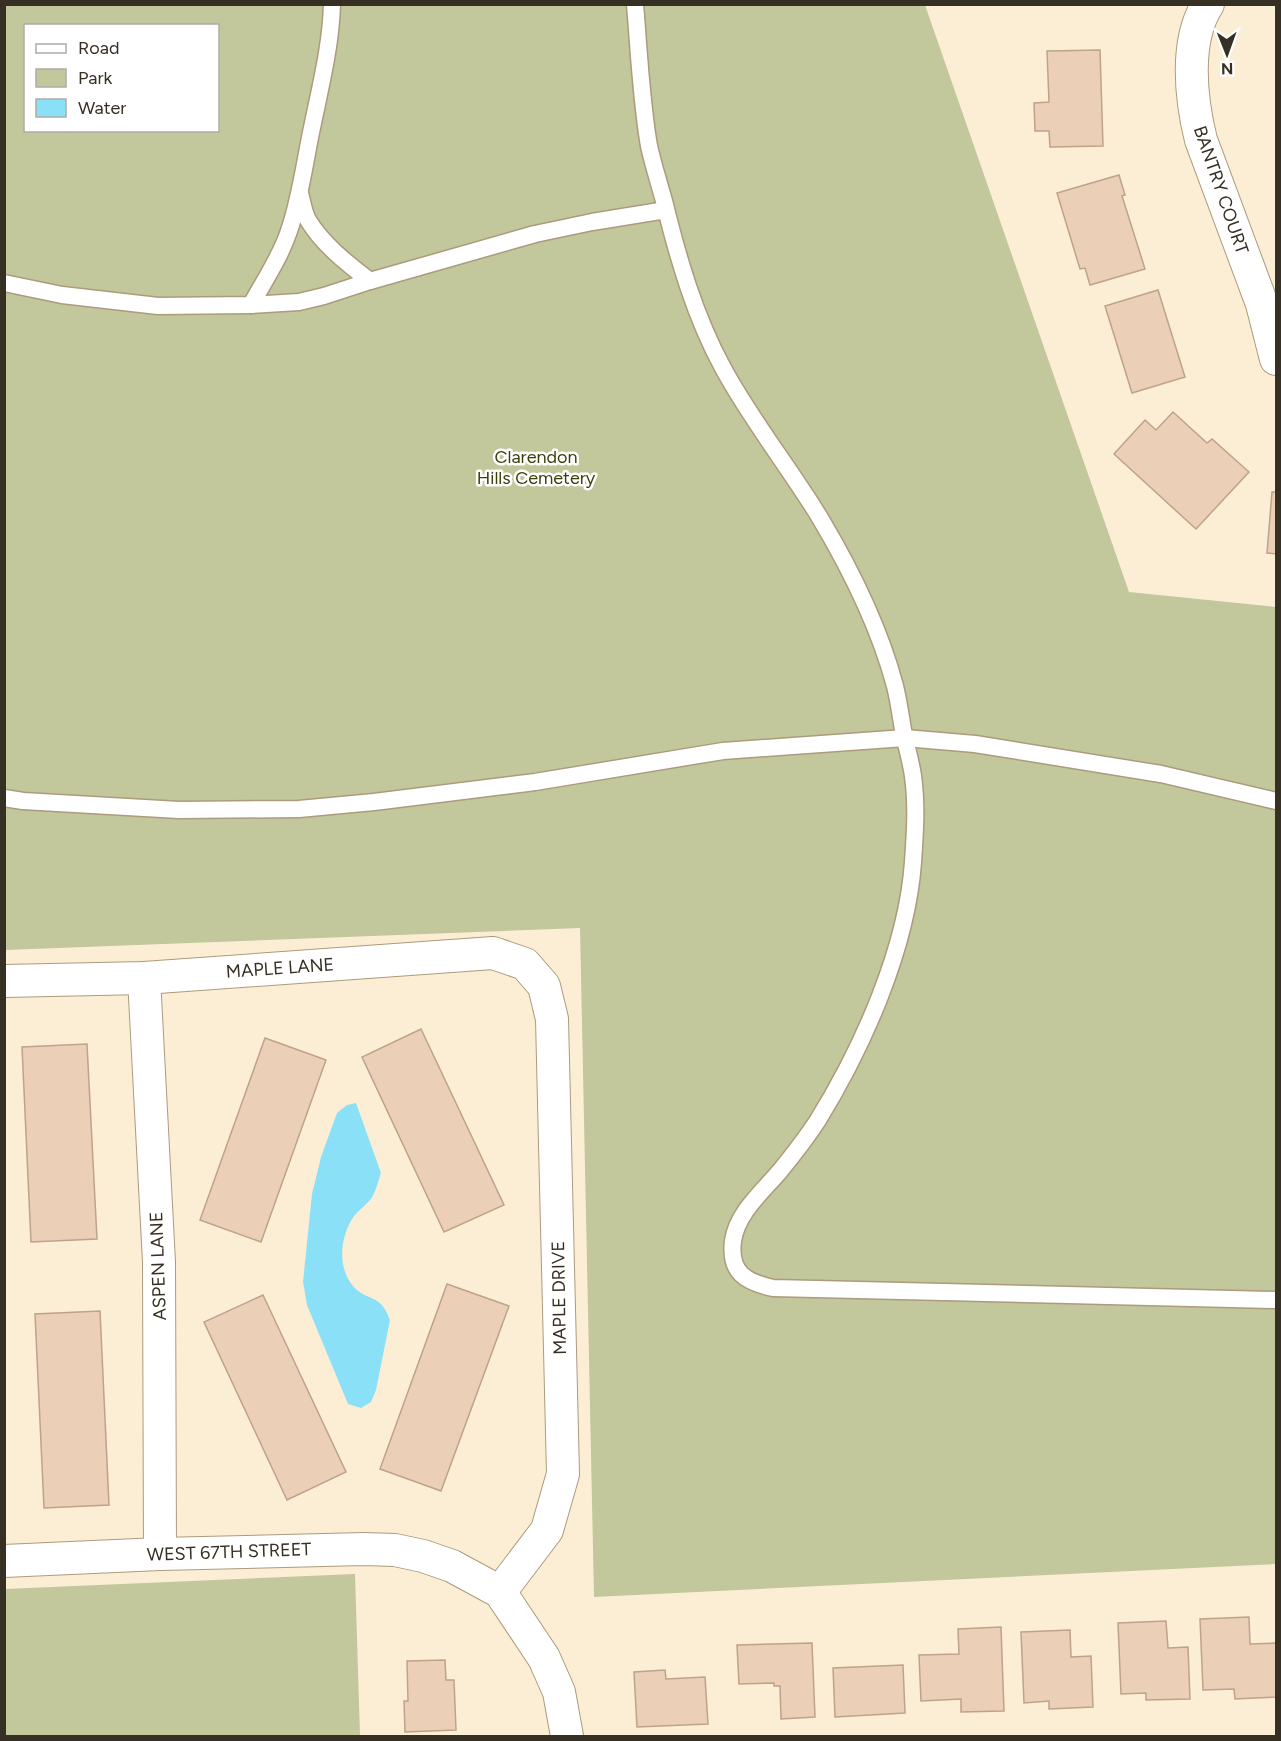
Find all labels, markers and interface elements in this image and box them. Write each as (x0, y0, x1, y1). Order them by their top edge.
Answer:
legend (24, 24, 219, 132)
north arrow (1197, 24, 1257, 84)
text: Road (78, 37, 119, 59)
text: N (1221, 59, 1234, 78)
text: Park (78, 67, 113, 89)
text: Water (78, 97, 126, 119)
street label: BANTRY COURT (1189, 123, 1253, 257)
park label: Clarendon Hills Cemetery (477, 446, 596, 489)
street label: MAPLE LANE (225, 953, 335, 983)
street label: ASPEN LANE (145, 1211, 171, 1321)
street label: MAPLE DRIVE (547, 1241, 571, 1355)
street label: WEST 67TH STREET (146, 1538, 312, 1566)

